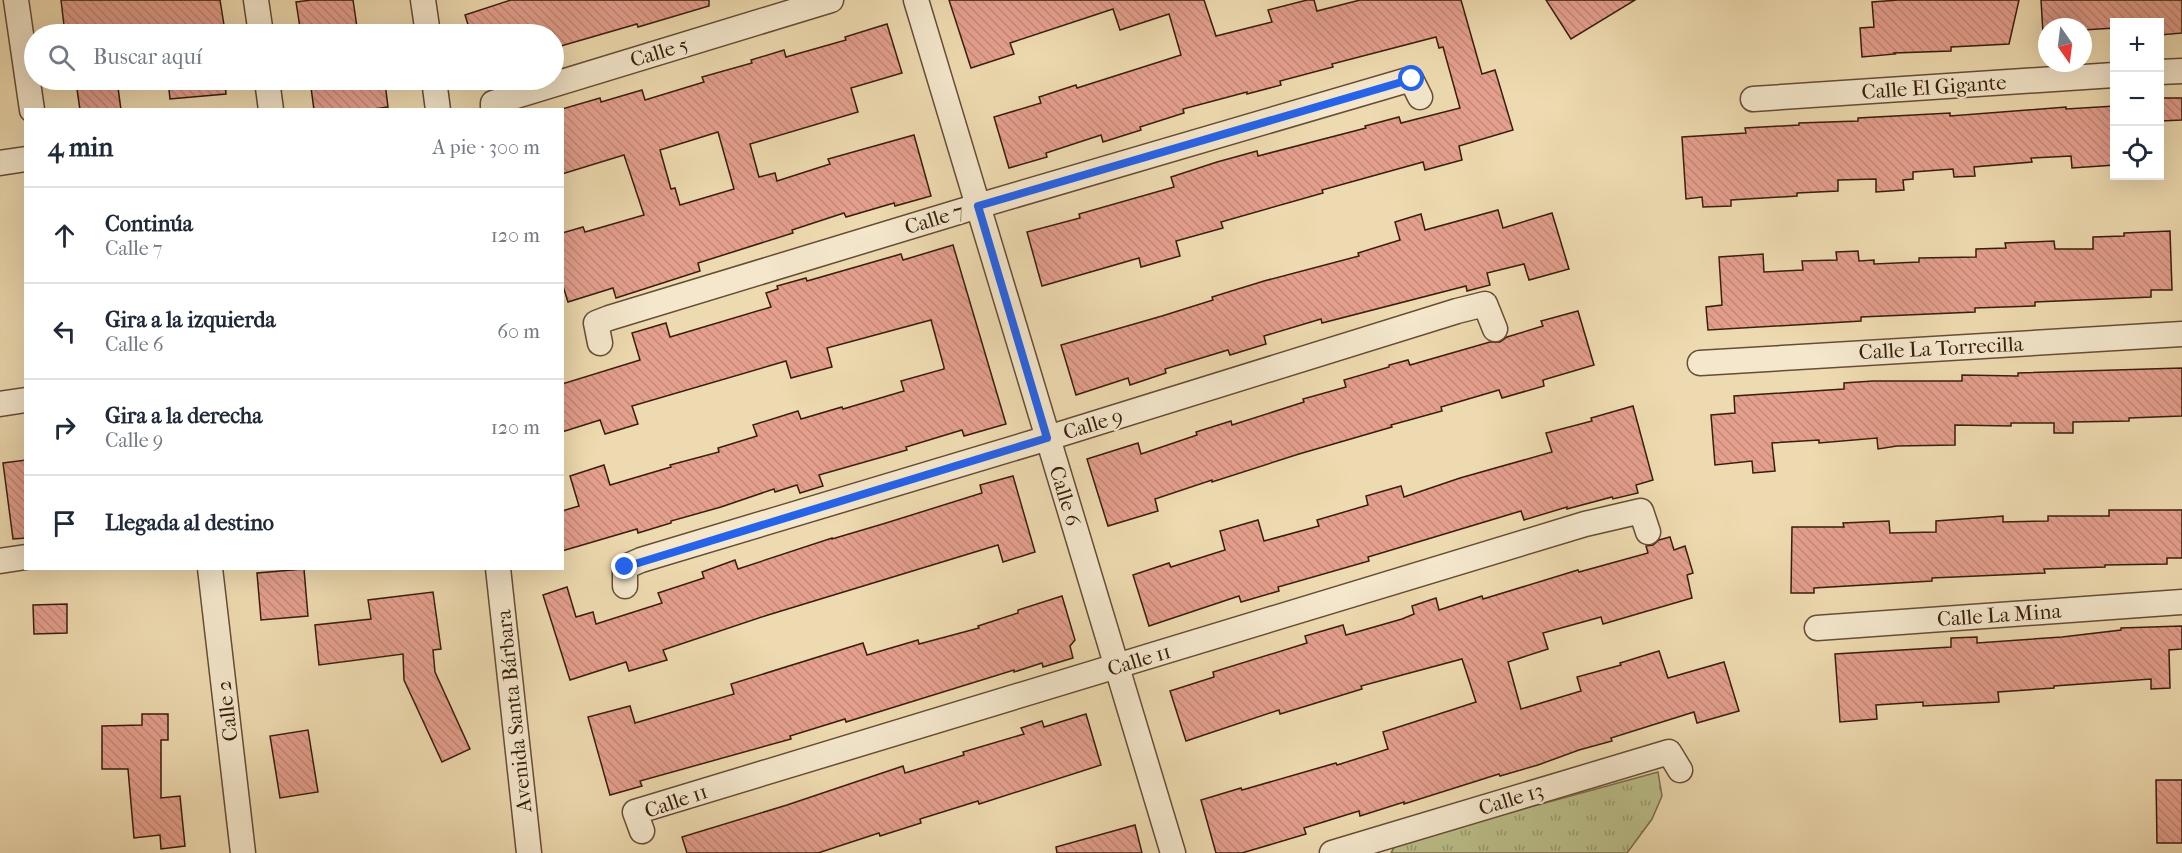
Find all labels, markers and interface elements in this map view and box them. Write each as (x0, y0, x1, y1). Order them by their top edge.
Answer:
north arrow (2038, 18, 2092, 72)
map controls (2110, 18, 2164, 180)
button: + (2110, 18, 2164, 72)
search box (24, 24, 564, 90)
street label: Calle 5 (627, 32, 691, 72)
icon: search (45, 41, 78, 74)
text: Buscar aquí (93, 44, 202, 70)
route start (1398, 65, 1424, 91)
street label: Calle El Gigante (1861, 70, 2007, 104)
button: − (2110, 72, 2164, 126)
button: locate (2110, 126, 2164, 180)
text: 4 min (48, 132, 113, 163)
text: A pie · 300 m (433, 136, 540, 159)
street label: Calle 7 (902, 199, 966, 239)
text: Continúa (105, 211, 193, 237)
icon: ahead (48, 219, 81, 252)
text: 120 m (491, 224, 540, 247)
text: Calle 7 (105, 237, 162, 260)
text: Gira a la izquierda (105, 307, 276, 333)
icon: left (48, 315, 81, 348)
text: 60 m (497, 320, 540, 343)
street label: Calle La Torrecilla (1858, 332, 2024, 364)
text: Calle 6 (105, 333, 164, 356)
text: Gira a la derecha (105, 403, 262, 429)
street label: Calle 9 (1060, 404, 1126, 444)
icon: right (48, 411, 81, 444)
text: 120 m (491, 416, 540, 439)
text: Calle 9 (105, 429, 163, 452)
street label: Calle 6 (1045, 463, 1086, 530)
icon: arrive (48, 507, 81, 540)
text: Llegada al destino (105, 510, 274, 536)
route end (611, 553, 637, 579)
street label: Calle La Mina (1936, 599, 2062, 631)
street label: Avenida Santa Bárbara (491, 608, 537, 814)
street label: Calle 11 (1104, 639, 1174, 681)
street label: Calle 2 (211, 679, 243, 743)
street label: Calle 13 (1476, 778, 1546, 820)
street label: Calle 11 (641, 779, 711, 823)

